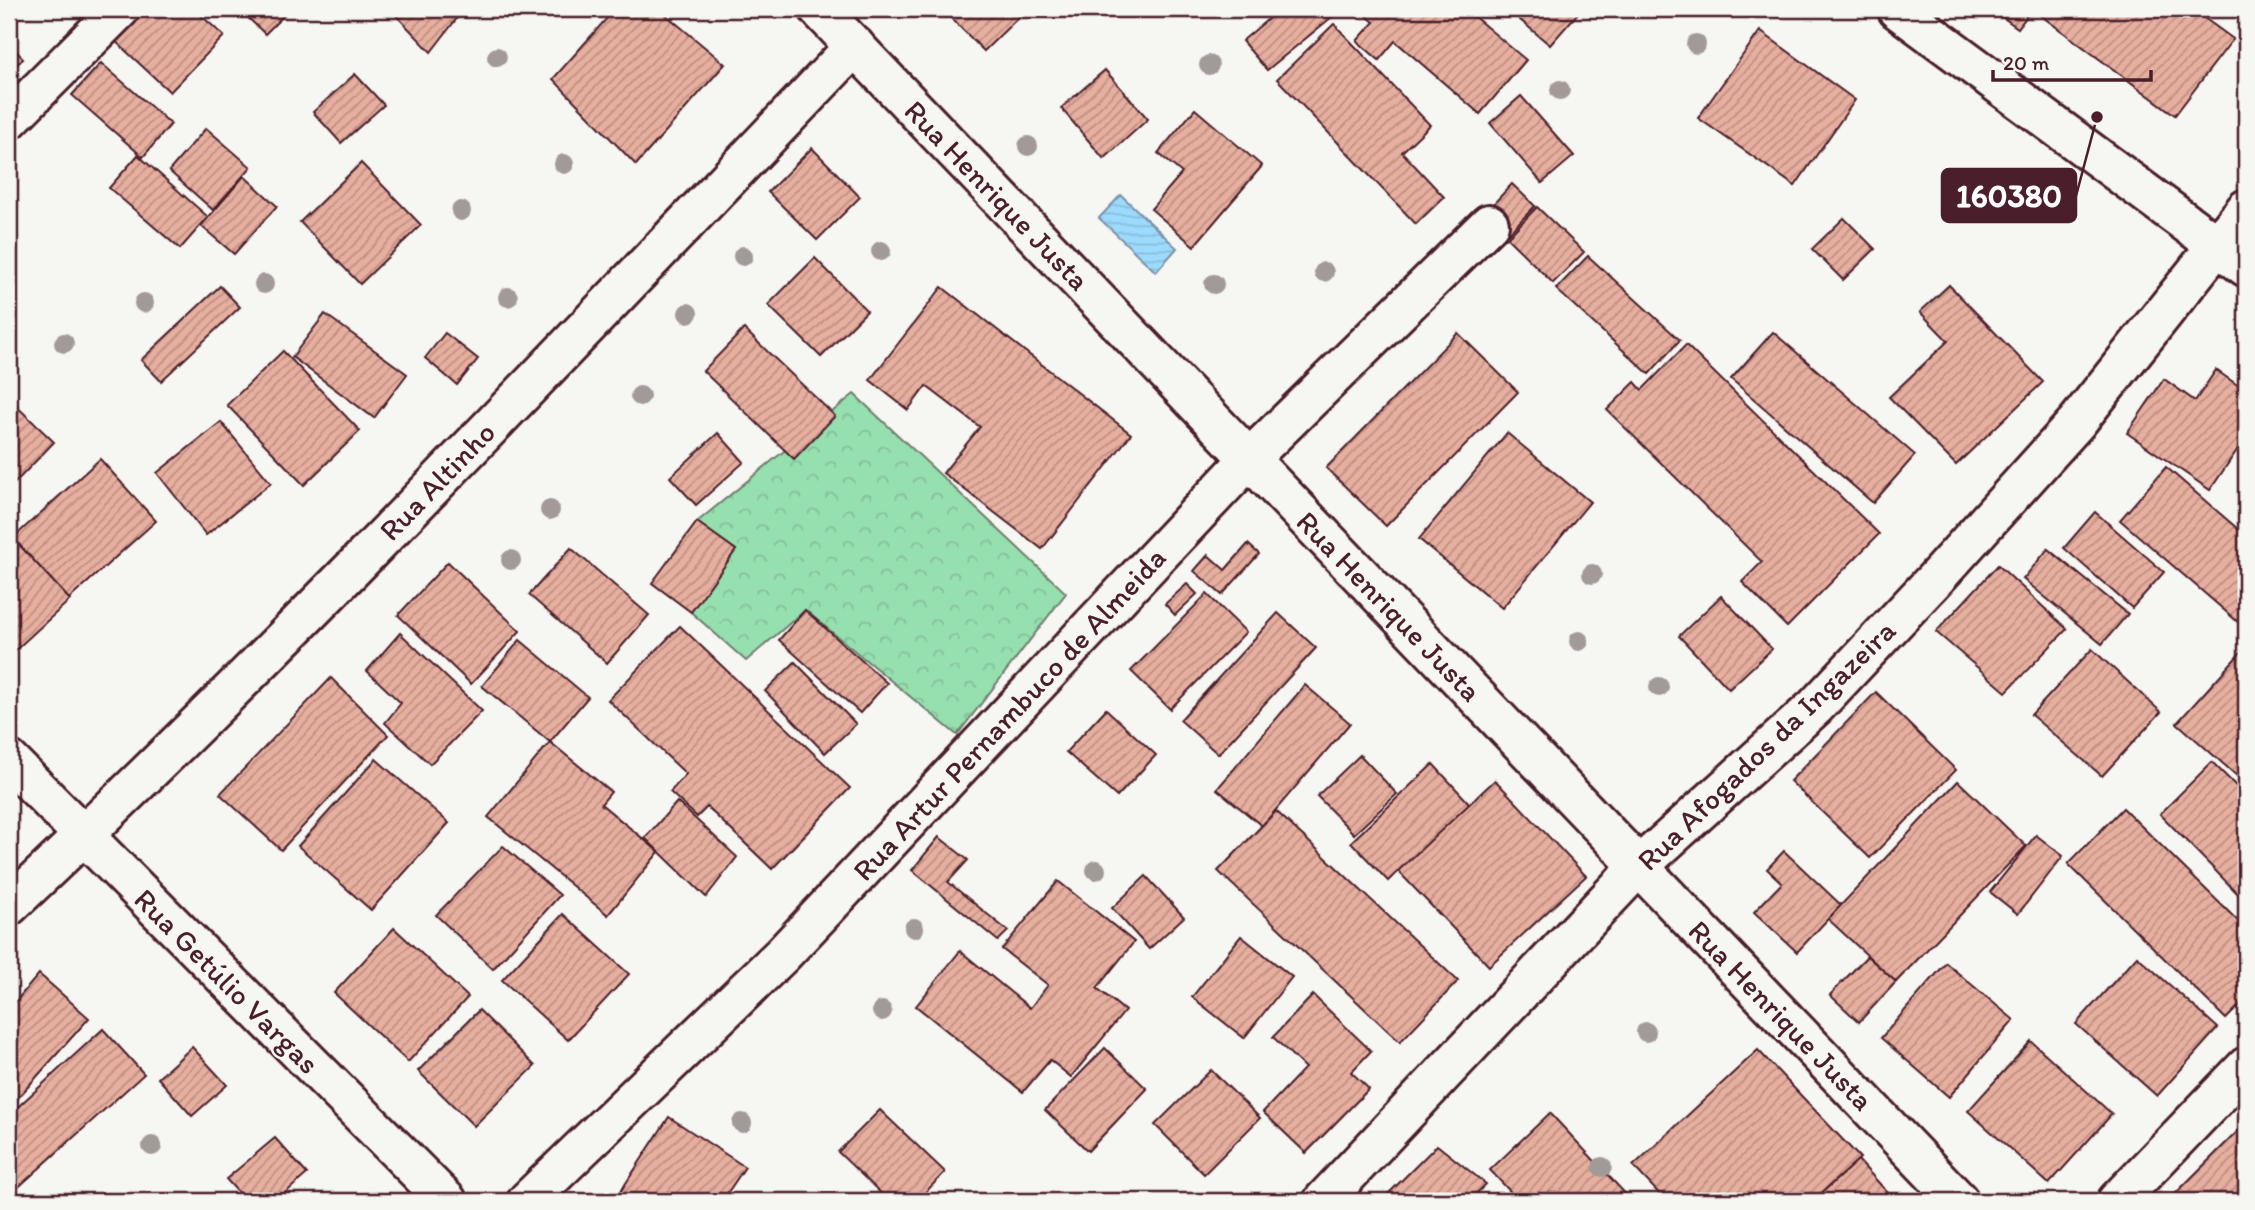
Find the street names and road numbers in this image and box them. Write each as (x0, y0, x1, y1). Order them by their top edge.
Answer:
street label: Rua Henrique Justa (897, 92, 1098, 298)
street label: Rua Altinho (371, 414, 503, 548)
street label: Rua Henrique Justa (1289, 503, 1490, 709)
street label: Rua Artur Pernambuco de Almeida (844, 539, 1174, 889)
street label: Rua Afogados da Ingazeira (1629, 612, 1903, 878)
street label: Rua Getúlio Vargas (127, 881, 327, 1081)
street label: Rua Henrique Justa (1681, 912, 1882, 1118)

